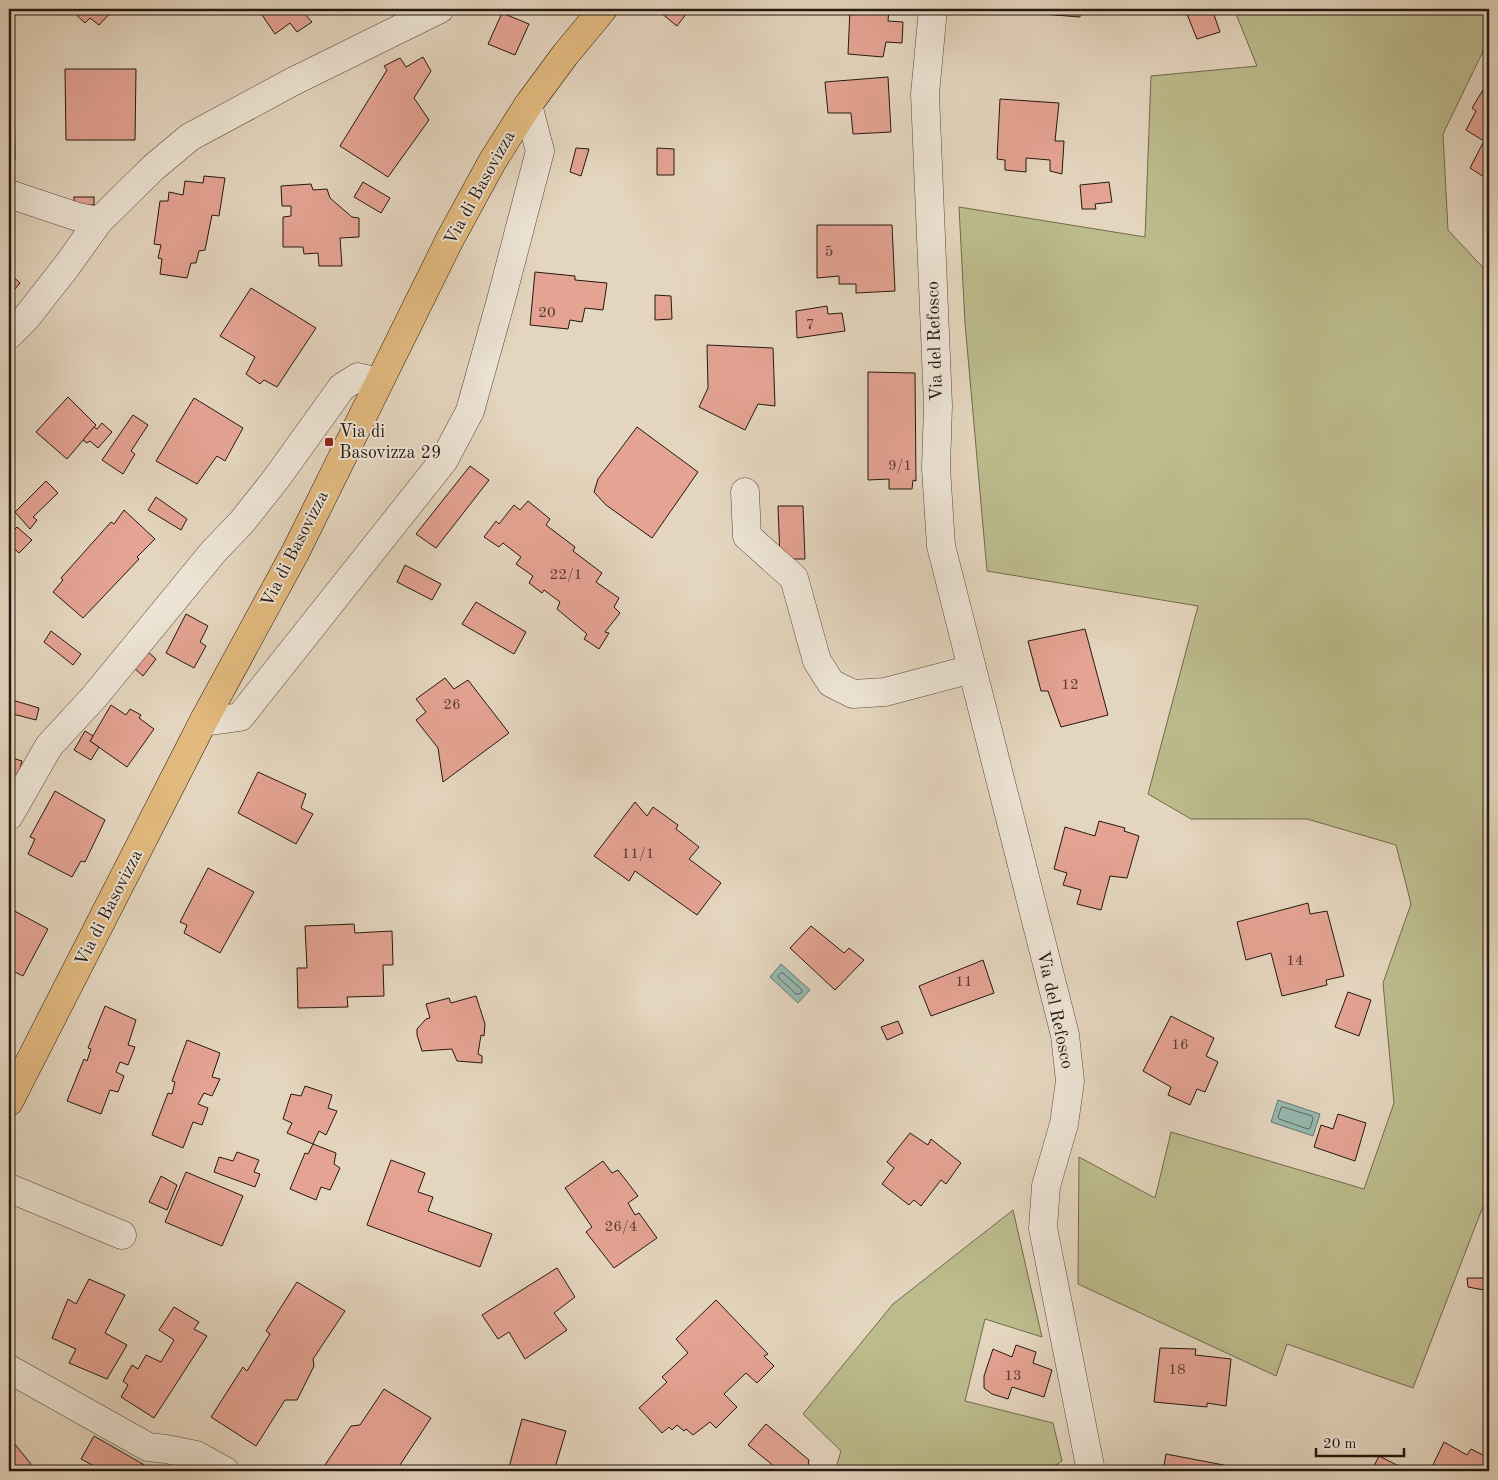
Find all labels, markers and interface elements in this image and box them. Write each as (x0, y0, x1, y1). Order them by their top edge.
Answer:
street label: Via di Basovizza (441, 128, 519, 248)
house number: 5 (825, 245, 833, 260)
street label: Via del Refosco (924, 281, 946, 401)
house number: 20 (538, 306, 556, 321)
house number: 7 (806, 318, 814, 333)
place label: Via di Basovizza 29 (339, 423, 441, 462)
marker: Via di Basovizza 29 (323, 436, 335, 448)
house number: 9/1 (888, 459, 912, 474)
street label: Via di Basovizza (258, 488, 332, 610)
house number: 22/1 (550, 568, 582, 583)
house number: 12 (1061, 678, 1079, 693)
house number: 26 (443, 698, 461, 713)
street label: Via di Basovizza (72, 847, 146, 969)
house number: 11/1 (622, 847, 654, 862)
street label: Via del Refosco (1034, 949, 1076, 1071)
house number: 14 (1286, 954, 1304, 969)
house number: 11 (955, 975, 973, 990)
house number: 16 (1171, 1038, 1189, 1053)
house number: 26/4 (605, 1220, 637, 1235)
house number: 18 (1168, 1363, 1186, 1378)
house number: 13 (1004, 1369, 1022, 1384)
scale bar (1316, 1425, 1403, 1457)
text: 20 m (1323, 1437, 1357, 1452)

